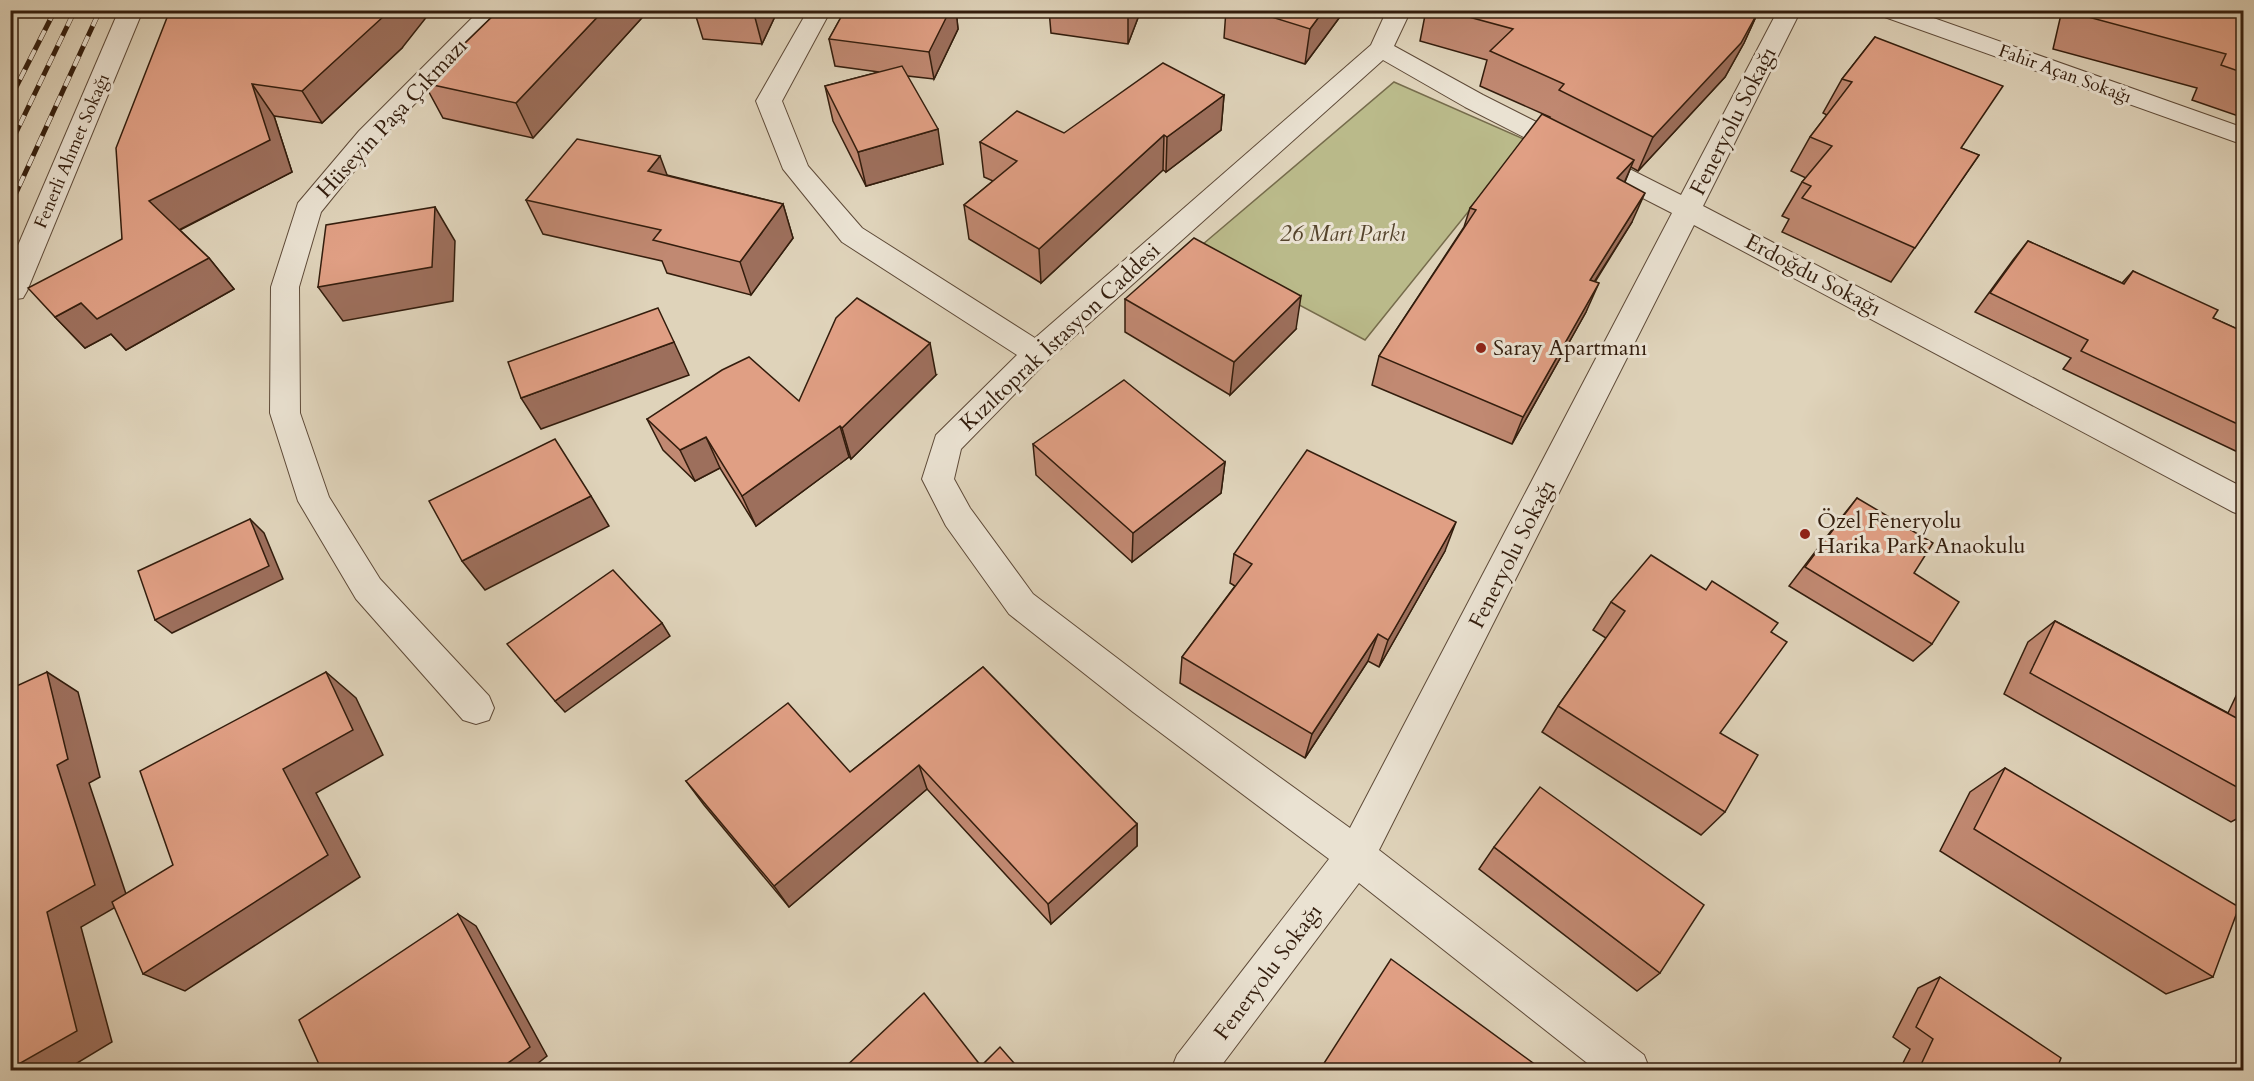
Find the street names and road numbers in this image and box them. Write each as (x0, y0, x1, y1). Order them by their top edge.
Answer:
street label: Hüseyin Paşa Çıkmazı (310, 32, 474, 204)
street label: Fahir Açan Sokağı (1995, 38, 2135, 110)
street label: Feneryolu Sokağı (1683, 42, 1783, 200)
street label: Fenerli Ahmet Sokağı (28, 70, 116, 232)
street label: Erdoğdu Sokağı (1740, 227, 1886, 323)
street label: Kızıltoprak İstasyon Caddesi (953, 236, 1167, 438)
street label: Feneryolu Sokağı (1462, 475, 1562, 633)
street label: Feneryolu Sokağı (1207, 898, 1329, 1046)

